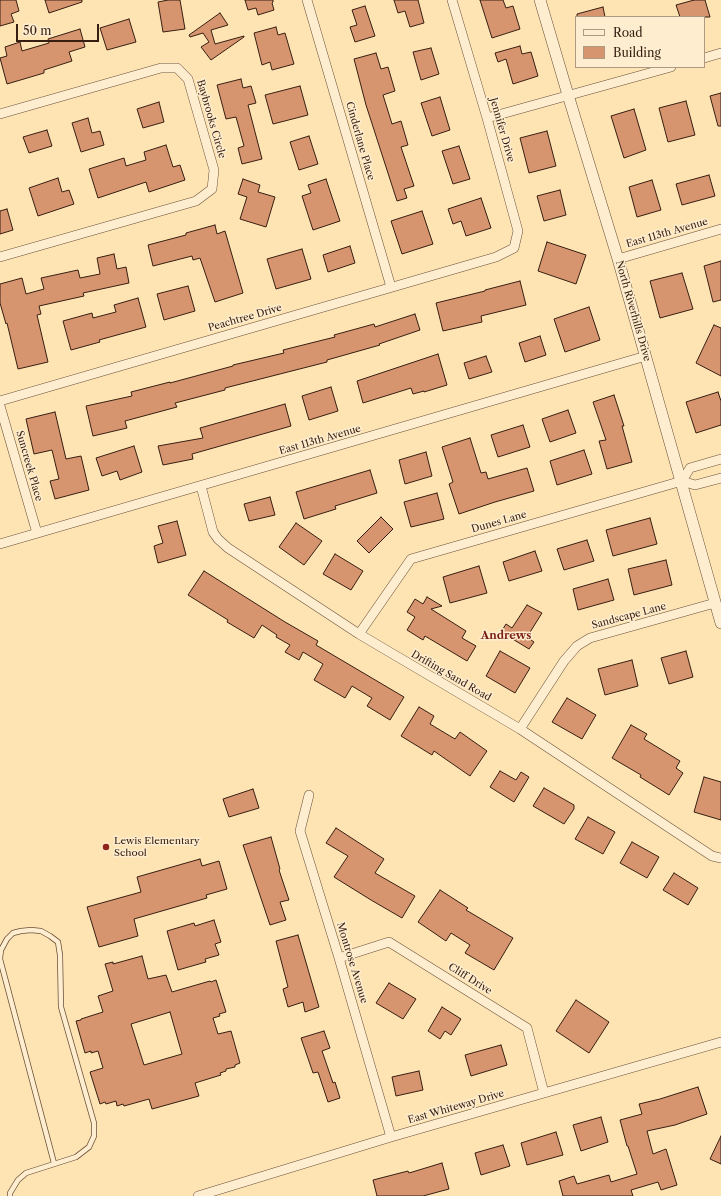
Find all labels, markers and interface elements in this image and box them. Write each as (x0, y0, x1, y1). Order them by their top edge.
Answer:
scale bar (18, 16, 101, 42)
legend (575, 16, 705, 68)
text: 50 m (23, 23, 52, 38)
text: Road (613, 25, 643, 40)
text: Building (613, 45, 661, 60)
street label: Baybrooks Circle (194, 78, 228, 160)
street label: Jennifer Drive (487, 96, 517, 164)
street label: Cinderlane Place (343, 100, 377, 182)
street label: East 113th Avenue (625, 216, 709, 250)
street label: North Riverhills Drive (613, 259, 653, 363)
street label: Peachtree Drive (207, 302, 283, 334)
street label: East 113th Avenue (278, 423, 362, 457)
street label: Suncreek Place (13, 429, 45, 503)
street label: Dunes Lane (470, 508, 528, 536)
street label: Sandscape Lane (590, 600, 668, 632)
district label: Andrews (481, 629, 531, 643)
street label: Drifting Sand Road (409, 648, 493, 704)
place label: Lewis Elementary School (114, 835, 200, 858)
marker: Lewis Elementary School (101, 842, 111, 852)
street label: Montrose Avenue (334, 921, 370, 1005)
street label: Cliff Drive (446, 961, 494, 997)
street label: East Whiteway Drive (407, 1088, 505, 1126)

